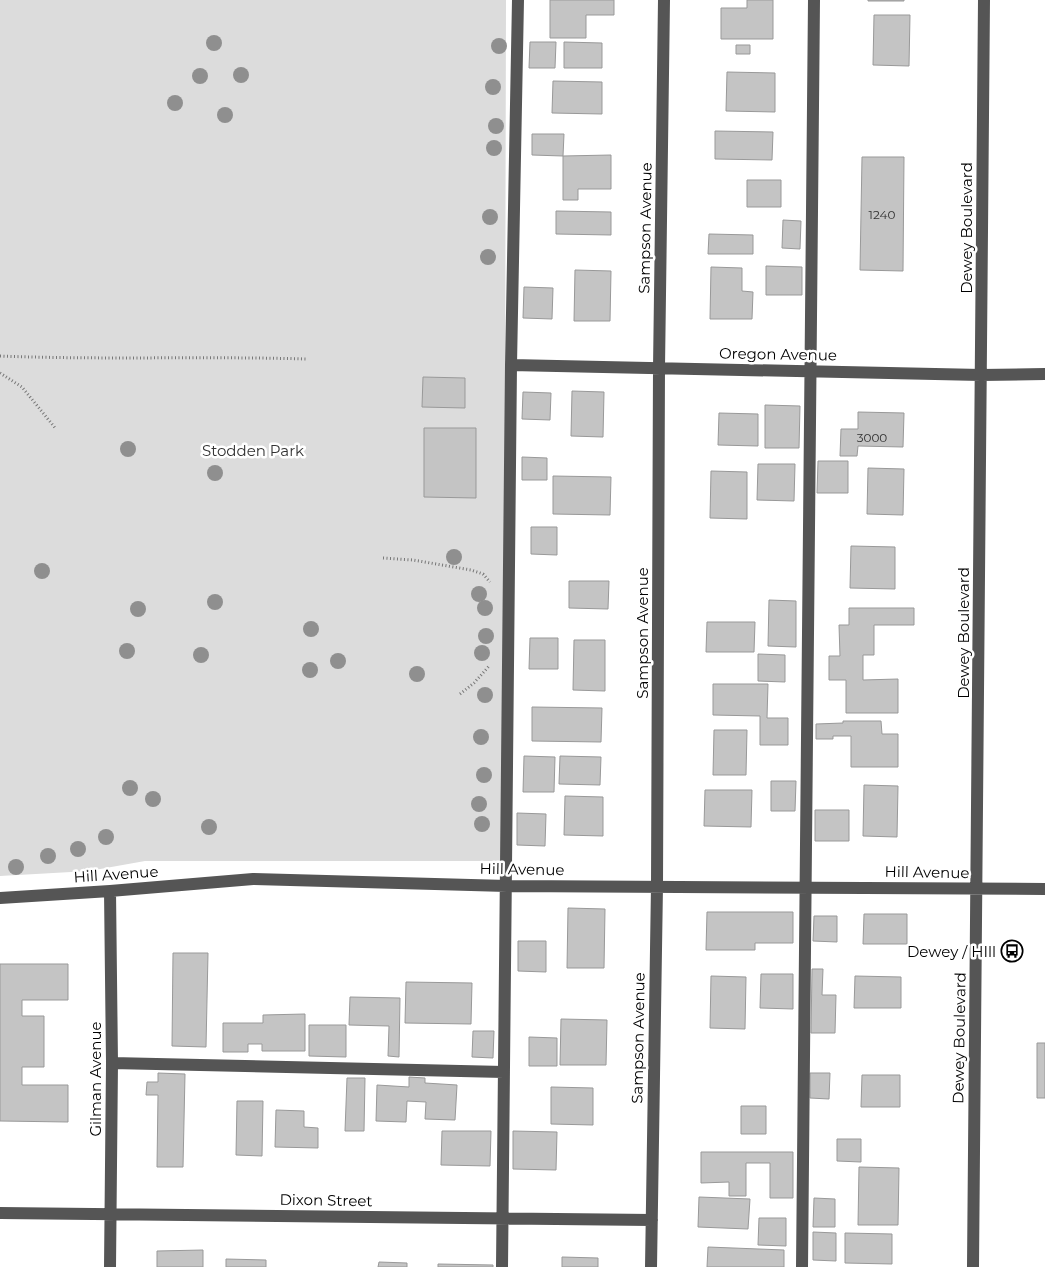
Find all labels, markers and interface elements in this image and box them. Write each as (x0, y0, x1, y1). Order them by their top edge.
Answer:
street label: Sampson Avenue (634, 162, 656, 294)
street label: Dewey Boulevard (957, 162, 976, 294)
house number: 1240 (869, 207, 895, 222)
street label: Oregon Avenue (719, 343, 837, 365)
house number: 3000 (857, 430, 887, 445)
park label: Stodden Park (202, 441, 304, 460)
street label: Sampson Avenue (633, 567, 652, 699)
street label: Dewey Boulevard (954, 567, 973, 699)
street label: Hill Avenue (479, 859, 565, 879)
street label: Hill Avenue (73, 862, 159, 886)
street label: Hill Avenue (884, 862, 970, 882)
bus stop icon: Dewey / HIll (1000, 939, 1024, 963)
place label: Dewey / HIll (907, 942, 996, 961)
street label: Sampson Avenue (627, 972, 649, 1104)
street label: Dewey Boulevard (948, 972, 970, 1104)
street label: Gilman Avenue (86, 1021, 105, 1137)
street label: Dixon Street (279, 1190, 373, 1210)

